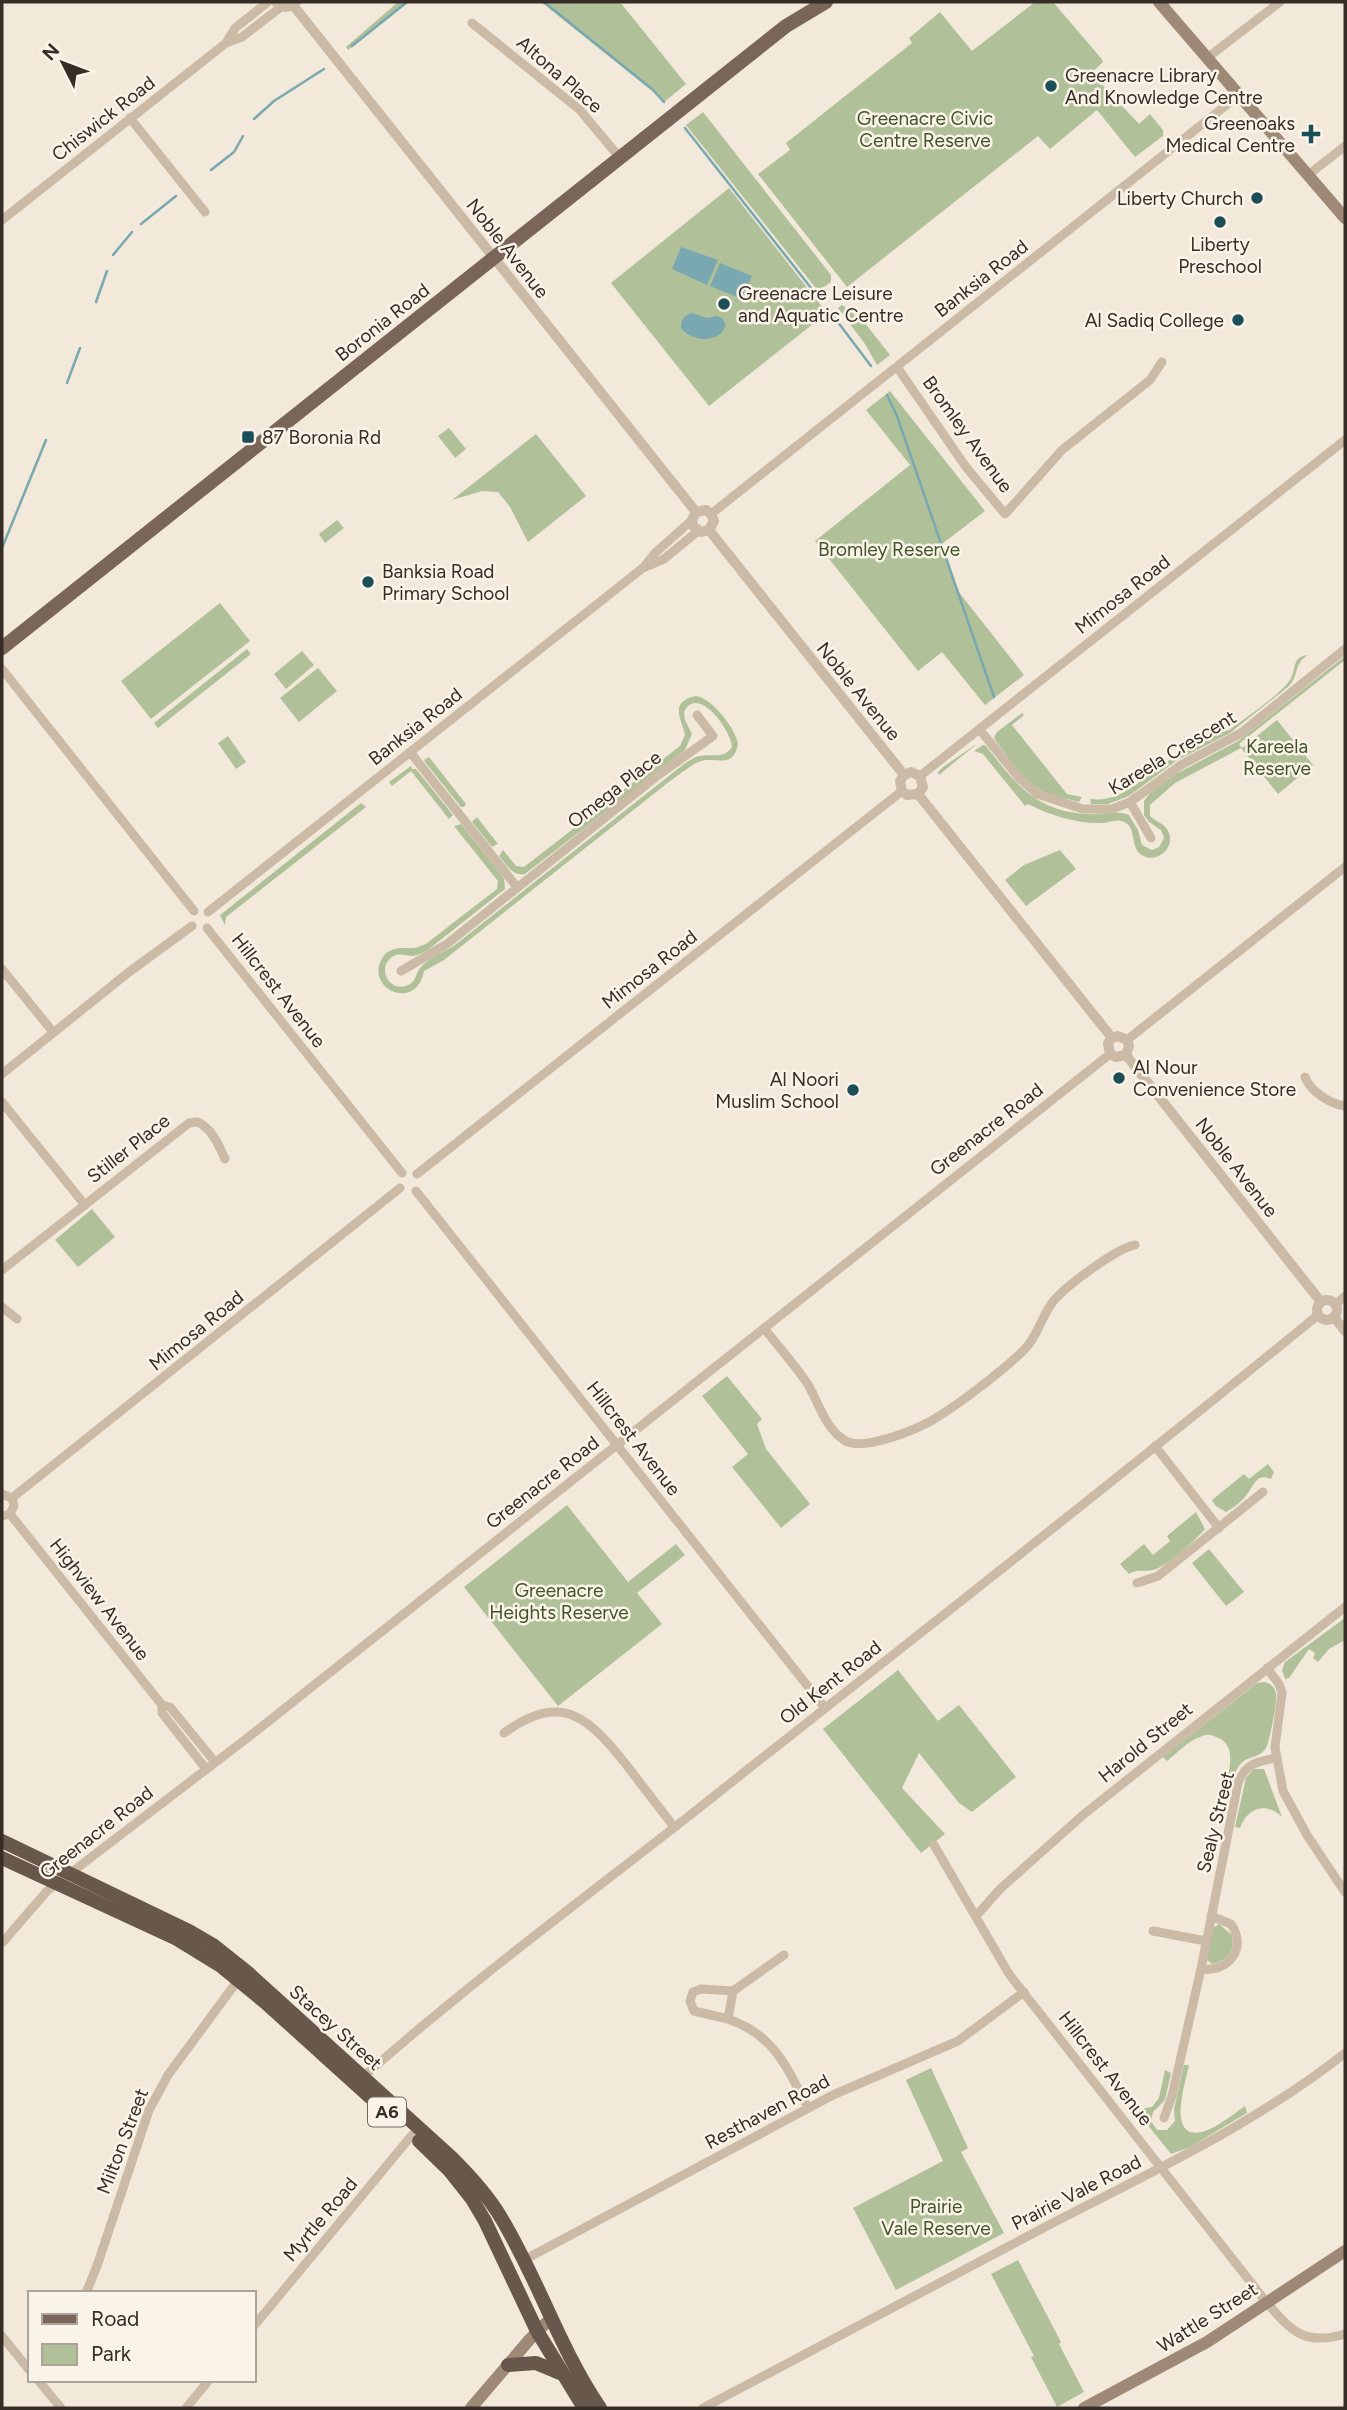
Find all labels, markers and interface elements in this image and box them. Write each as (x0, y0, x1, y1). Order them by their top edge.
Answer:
north arrow (28, 28, 98, 98)
street label: Altona Place (512, 31, 607, 118)
text: N (37, 39, 64, 65)
place label: Greenacre Library And Knowledge Centre (1065, 64, 1263, 109)
street label: Chiswick Road (47, 71, 160, 166)
marker: Greenacre Library And Knowledge Centre (1043, 78, 1059, 94)
park label: Greenacre Civic Centre Reserve (857, 107, 993, 152)
place label: Greenoaks Medical Centre (1166, 112, 1295, 157)
marker: Greenoaks Medical Centre (1301, 124, 1321, 144)
place label: Liberty Church (1117, 187, 1243, 210)
marker: Liberty Church (1249, 190, 1265, 206)
street label: Noble Avenue (461, 194, 554, 303)
marker: Liberty Preschool (1212, 214, 1228, 230)
place label: Liberty Preschool (1178, 233, 1262, 278)
street label: Banksia Road (930, 235, 1033, 322)
street label: Boronia Road (331, 278, 434, 366)
place label: Greenacre Leisure and Aquatic Centre (738, 282, 903, 327)
marker: Greenacre Leisure and Aquatic Centre (716, 296, 732, 312)
place label: Al Sadiq College (1085, 309, 1224, 332)
marker: Al Sadiq College (1230, 312, 1246, 328)
street label: Bromley Avenue (918, 372, 1018, 497)
place label: 87 Boronia Rd (262, 426, 381, 449)
marker: 87 Boronia Rd (240, 429, 256, 445)
park label: Bromley Reserve (818, 538, 960, 561)
street label: Mimosa Road (1070, 550, 1175, 639)
place label: Banksia Road Primary School (382, 560, 510, 605)
marker: Banksia Road Primary School (360, 574, 376, 590)
street label: Noble Avenue (812, 637, 905, 745)
street label: Banksia Road (364, 683, 467, 770)
street label: Kareela Crescent (1104, 705, 1240, 800)
park label: Kareela Reserve (1243, 735, 1311, 780)
street label: Omega Place (563, 746, 666, 833)
street label: Mimosa Road (597, 925, 702, 1014)
street label: Hillcrest Avenue (227, 928, 330, 1052)
place label: Al Nour Convenience Store (1133, 1056, 1296, 1101)
place label: Al Noori Muslim School (715, 1068, 839, 1113)
marker: Al Nour Convenience Store (1111, 1070, 1127, 1086)
street label: Greenacre Road (925, 1078, 1048, 1181)
marker: Al Noori Muslim School (845, 1082, 861, 1098)
street label: Stiller Place (82, 1109, 174, 1188)
street label: Noble Avenue (1190, 1113, 1283, 1222)
street label: Mimosa Road (145, 1285, 248, 1375)
street label: Hillcrest Avenue (582, 1376, 685, 1500)
street label: Greenacre Road (481, 1431, 604, 1534)
street label: Highview Avenue (45, 1534, 154, 1665)
park label: Greenacre Heights Reserve (489, 1579, 629, 1624)
street label: Old Kent Road (775, 1636, 886, 1729)
street label: Harold Street (1094, 1697, 1197, 1787)
street label: Sealy Street (1192, 1769, 1239, 1875)
street label: Greenacre Road (35, 1781, 158, 1884)
street label: Stacey Street (285, 1980, 387, 2075)
street label: Hillcrest Avenue (1054, 2006, 1157, 2130)
street label: Resthaven Road (701, 2069, 833, 2154)
street label: Milton Street (92, 2085, 153, 2197)
road number: A6 (368, 2098, 406, 2126)
street label: Prairie Vale Road (1008, 2150, 1145, 2235)
street label: Myrtle Road (279, 2173, 362, 2266)
park label: Prairie Vale Reserve (881, 2195, 991, 2240)
street label: Wattle Street (1153, 2277, 1262, 2357)
legend (28, 2291, 256, 2382)
text: Road (91, 2306, 139, 2331)
text: Park (91, 2341, 132, 2366)

